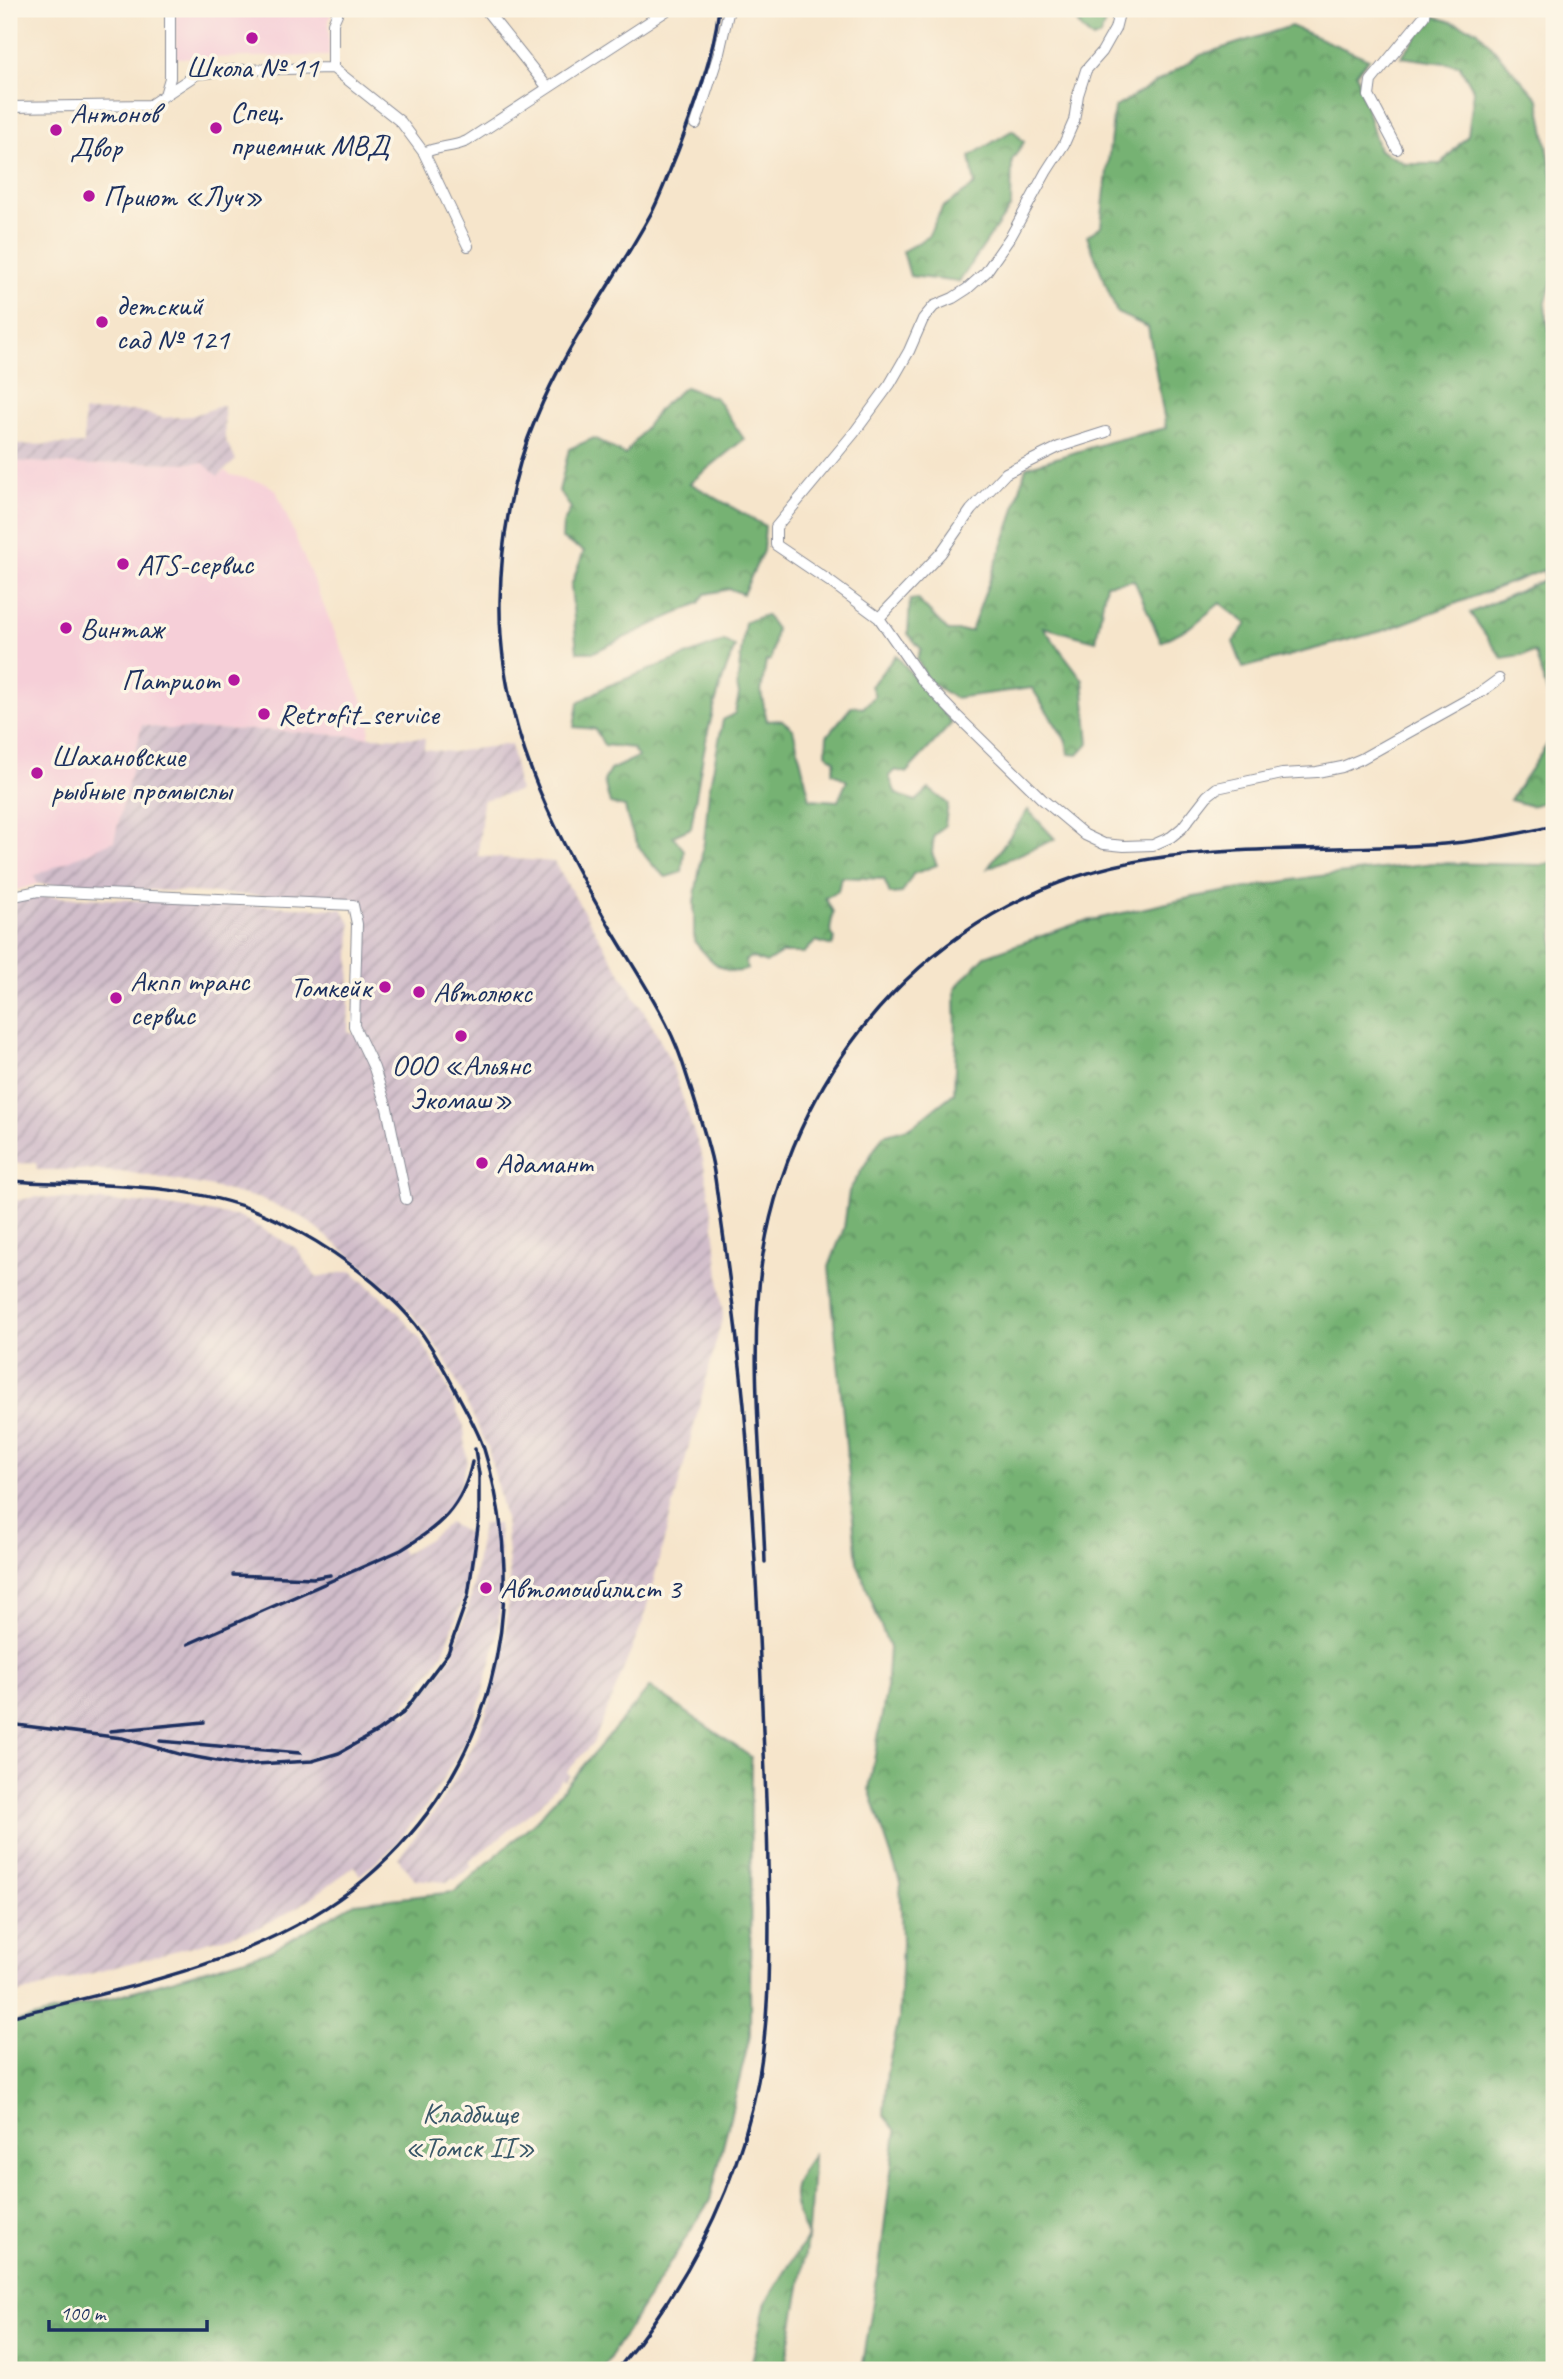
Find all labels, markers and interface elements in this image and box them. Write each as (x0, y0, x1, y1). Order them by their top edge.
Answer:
marker: Школа № 11 (244, 30, 260, 46)
place label: Школа № 11 (186, 48, 320, 86)
place label: Спец. приемник МВД (230, 92, 391, 164)
place label: Антонов Двор (70, 94, 165, 166)
marker: Спец. приемник МВД (208, 120, 224, 136)
marker: Антонов Двор (48, 122, 64, 138)
place label: Приют «Луч» (103, 177, 263, 215)
marker: Приют «Луч» (81, 188, 97, 204)
place label: детский сад № 121 (116, 286, 231, 358)
marker: детский сад № 121 (94, 314, 110, 330)
place label: ATS-сервис (137, 545, 255, 583)
marker: ATS-сервис (115, 556, 131, 572)
place label: Винтаж (80, 609, 167, 647)
marker: Винтаж (58, 620, 74, 636)
place label: Патриот (121, 661, 221, 699)
marker: Патриот (226, 672, 242, 688)
place label: Retrofit_service (278, 695, 441, 733)
marker: Retrofit_service (256, 706, 272, 722)
place label: Шахановские рыбные промыслы (51, 737, 234, 809)
marker: Шахановские рыбные промыслы (29, 765, 45, 781)
place label: Акпп транс сервис (130, 962, 251, 1034)
place label: Томкейк (290, 968, 374, 1006)
place label: Автолюкс (433, 973, 533, 1011)
marker: Томкейк (377, 979, 393, 995)
marker: Автолюкс (411, 984, 427, 1000)
marker: Акпп транс сервис (108, 990, 124, 1006)
marker: ООО «Альянс Экомаш» (453, 1028, 469, 1044)
place label: ООО «Альянс Экомаш» (392, 1046, 532, 1118)
place label: Адамант (496, 1144, 595, 1182)
marker: Адамант (474, 1155, 490, 1171)
place label: Автомоибилист 3 (500, 1569, 683, 1607)
marker: Автомоибилист 3 (478, 1580, 494, 1596)
park label: Кладбище «Томск II» (405, 2094, 535, 2166)
scale bar (49, 2288, 206, 2332)
text: 100 m (60, 2300, 107, 2326)

